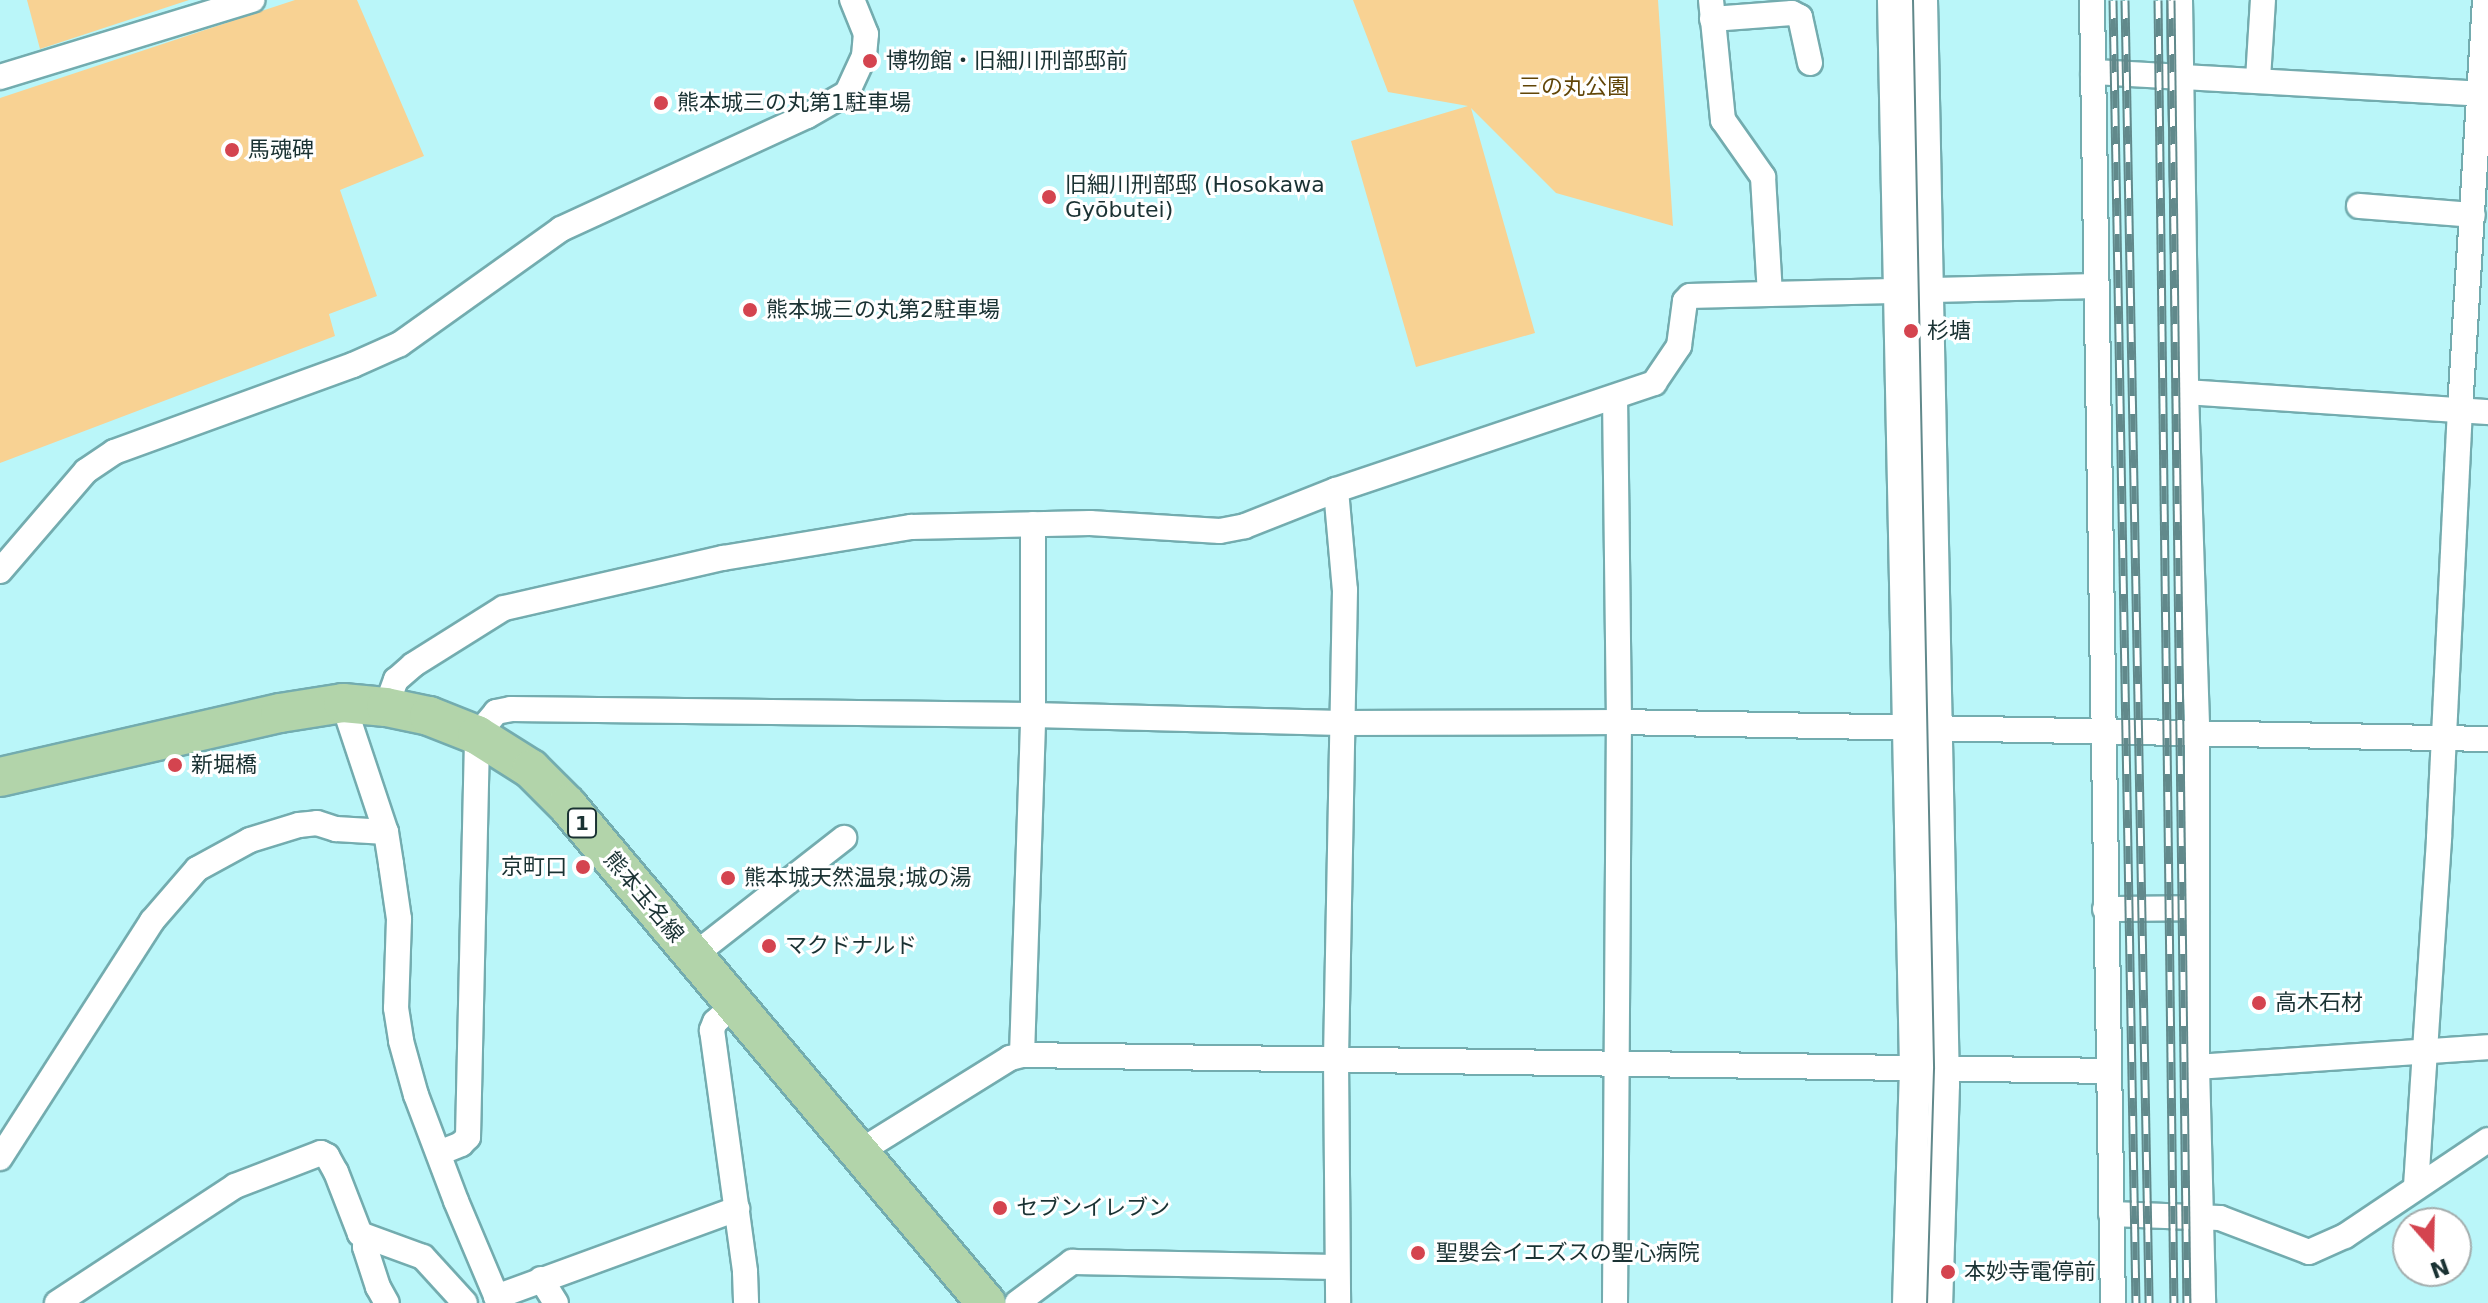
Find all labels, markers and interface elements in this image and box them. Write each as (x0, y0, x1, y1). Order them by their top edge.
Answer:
place label: 博物館・旧細川刑部邸前 (886, 48, 1128, 74)
marker: 博物館・旧細川刑部邸前 (861, 52, 879, 70)
park label: 三の丸公園 (1519, 74, 1629, 100)
place label: 熊本城三の丸第1駐車場 (677, 90, 911, 116)
marker: 熊本城三の丸第1駐車場 (652, 94, 670, 112)
place label: 馬魂碑 (248, 137, 314, 163)
marker: 馬魂碑 (223, 141, 241, 159)
place label: 旧細川刑部邸 (Hosokawa Gyōbutei) (1065, 171, 1325, 222)
marker: 旧細川刑部邸 (Hosokawa Gyōbutei) (1040, 188, 1058, 206)
place label: 熊本城三の丸第2駐車場 (766, 297, 1000, 323)
marker: 熊本城三の丸第2駐車場 (741, 301, 759, 319)
place label: 杉塘 (1927, 318, 1971, 344)
marker: 杉塘 (1902, 322, 1920, 340)
place label: 新堀橋 (191, 752, 257, 778)
marker: 新堀橋 (166, 756, 184, 774)
road number: 1 (566, 807, 598, 839)
street label: 熊本玉名線 (599, 846, 689, 948)
place label: 京町口 (501, 854, 567, 880)
marker: 京町口 (574, 858, 592, 876)
place label: 熊本城天然温泉;城の湯 (744, 865, 971, 891)
marker: 熊本城天然温泉;城の湯 (719, 869, 737, 887)
place label: マクドナルド (785, 933, 917, 959)
marker: マクドナルド (760, 937, 778, 955)
place label: 高木石材 (2275, 990, 2363, 1016)
marker: 高木石材 (2250, 994, 2268, 1012)
place label: セブンイレブン (1016, 1195, 1170, 1221)
marker: セブンイレブン (991, 1199, 1009, 1217)
north arrow (2392, 1207, 2472, 1287)
place label: 聖嬰会イエズスの聖心病院 (1436, 1240, 1700, 1266)
marker: 聖嬰会イエズスの聖心病院 (1407, 1242, 1429, 1264)
text: N (2427, 1253, 2453, 1283)
place label: 本妙寺電停前 (1964, 1259, 2096, 1285)
marker: 本妙寺電停前 (1939, 1263, 1957, 1281)

